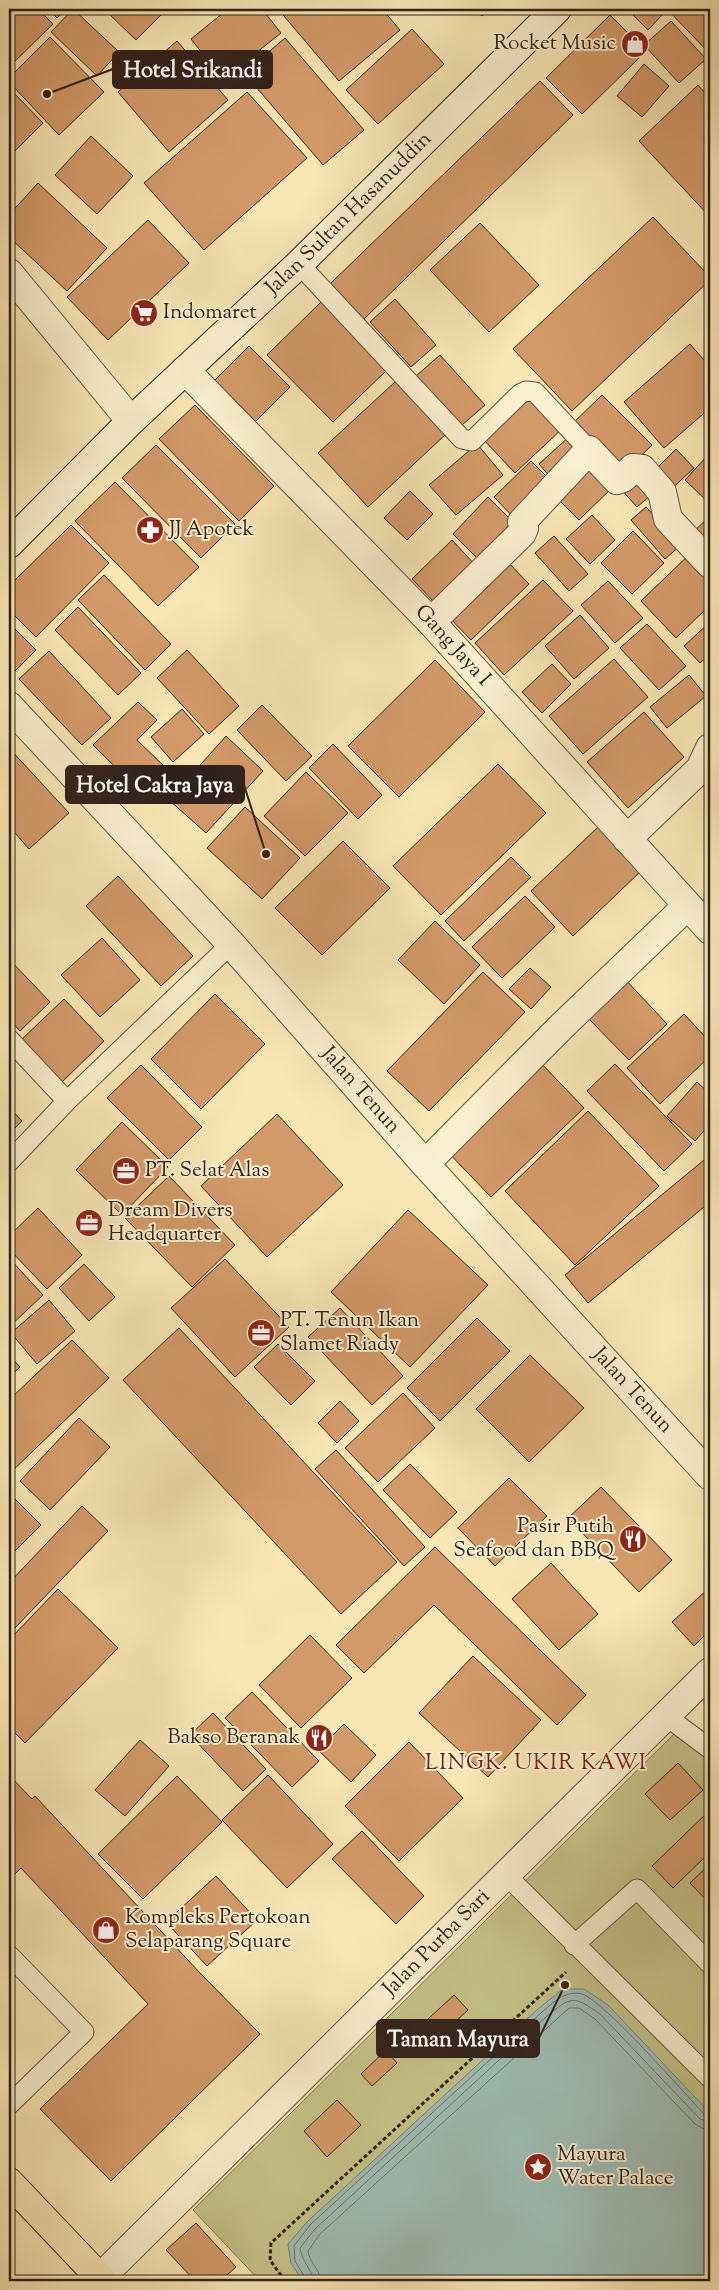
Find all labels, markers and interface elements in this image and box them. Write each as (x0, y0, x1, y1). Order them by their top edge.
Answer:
place label: Rocket Music (494, 29, 616, 59)
shop icon: Rocket Music (620, 29, 650, 59)
callout: Hotel Srikandi (113, 51, 272, 88)
text: Hotel Srikandi (123, 56, 263, 88)
street label: Jalan Sultan Hasanuddin (258, 125, 439, 303)
supermarket icon: Indomaret (129, 298, 159, 328)
place label: Indomaret (163, 298, 257, 328)
pharmacy icon: JJ Apotek (135, 515, 165, 545)
place label: JJ Apotek (168, 515, 254, 545)
street label: Gang Jaya I (407, 598, 497, 693)
callout: Hotel Cakra Jaya (66, 766, 244, 803)
text: Hotel Cakra Jaya (76, 771, 235, 803)
street label: Jalan Tenun (313, 1040, 407, 1141)
office icon: PT. Selat Alas (111, 1156, 141, 1186)
place label: PT. Selat Alas (145, 1156, 270, 1186)
place label: Dream Divers Headquarter (108, 1196, 233, 1250)
office icon: Dream Divers Headquarter (74, 1208, 104, 1238)
place label: PT. Tenun Ikan Slamet Riady (280, 1306, 419, 1360)
office icon: PT. Tenun Ikan Slamet Riady (246, 1318, 276, 1348)
street label: Jalan Tenun (584, 1340, 680, 1441)
place label: Pasir Putih Seafood dan BBQ (453, 1512, 616, 1566)
restaurant icon: Pasir Putih Seafood dan BBQ (618, 1524, 648, 1554)
place label: Bakso Beranak (167, 1723, 301, 1753)
restaurant icon: Bakso Beranak (304, 1723, 334, 1753)
district label: LINGK. UKIR KAWI (425, 1748, 647, 1780)
street label: Jalan Purba Sari (376, 1883, 498, 2004)
place label: Kompleks Pertokoan Selaparang Square (125, 1903, 311, 1957)
shop icon: Kompleks Pertokoan Selaparang Square (91, 1915, 121, 1945)
callout: Taman Mayura (377, 2020, 539, 2057)
text: Taman Mayura (387, 2025, 530, 2057)
place label: Mayura Water Palace (557, 2140, 674, 2194)
place icon: Mayura Water Palace (523, 2152, 553, 2182)

